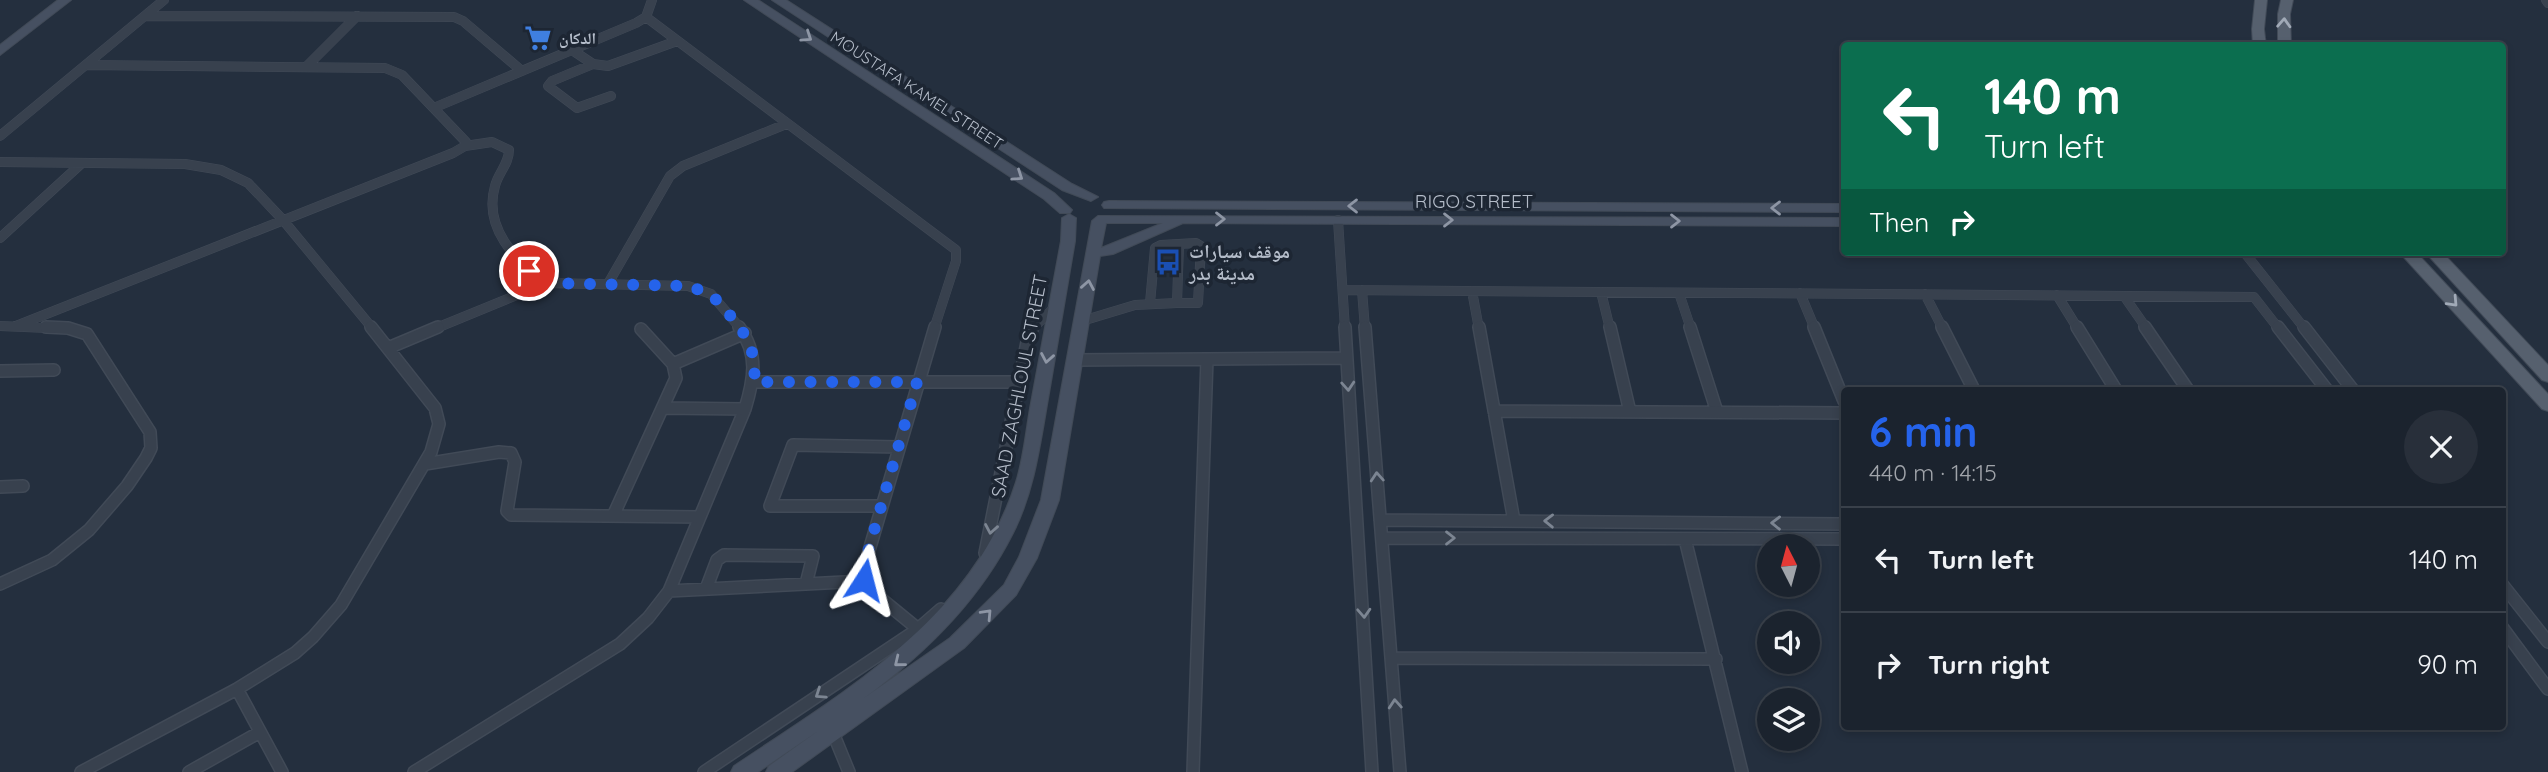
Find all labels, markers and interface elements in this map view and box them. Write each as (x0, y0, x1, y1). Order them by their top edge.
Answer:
one-way arrow (2276, 17, 2291, 28)
supermarket icon: الدكان (523, 23, 553, 53)
street label: MOUSTAFA KAMEL STREET (827, 27, 1007, 154)
place label: الدكان (559, 28, 596, 48)
one-way arrow (800, 28, 813, 41)
text: 140 m (1984, 65, 2121, 126)
icon: left (1869, 70, 1960, 161)
text: Turn left (1984, 126, 2105, 166)
one-way arrow (1010, 167, 1023, 180)
street label: RIGO STREET (1415, 189, 1533, 213)
one-way arrow (1347, 198, 1358, 214)
one-way arrow (1771, 200, 1781, 216)
icon: right (1943, 203, 1981, 241)
text: Then (1869, 206, 1929, 239)
one-way arrow (1215, 211, 1226, 227)
one-way arrow (1443, 212, 1453, 228)
one-way arrow (1670, 214, 1681, 229)
place label: موقف سيارات مدينة بدر (1188, 239, 1290, 285)
pin (499, 241, 559, 301)
bus stop icon: موقف سيارات مدينة بدر (1153, 247, 1183, 277)
icon: arrive (510, 252, 548, 290)
street label: SAAD ZAGHLOUL STREET (986, 272, 1052, 500)
one-way arrow (1080, 279, 1095, 291)
one-way arrow (2445, 294, 2458, 307)
one-way arrow (1040, 352, 1055, 364)
one-way arrow (1341, 381, 1356, 392)
text: 6 min (1869, 405, 1978, 458)
button: close (2404, 410, 2478, 484)
text: 440 m · 14:15 (1869, 458, 1997, 487)
one-way arrow (1370, 471, 1385, 482)
one-way arrow (1543, 513, 1554, 529)
one-way arrow (1771, 515, 1781, 531)
one-way arrow (984, 523, 999, 535)
one-way arrow (1445, 530, 1456, 546)
north arrow (1757, 534, 1820, 597)
map controls (1757, 534, 1820, 751)
icon: left (1869, 541, 1907, 579)
position arrow (827, 543, 901, 617)
text: Turn left (1928, 543, 2035, 576)
text: 140 m (2409, 543, 2478, 576)
one-way arrow (1356, 607, 1371, 618)
one-way arrow (978, 609, 991, 622)
button: sound (1757, 611, 1820, 674)
icon: right (1869, 646, 1907, 684)
text: Turn right (1928, 648, 2050, 681)
text: 90 m (2417, 648, 2478, 681)
one-way arrow (894, 654, 906, 667)
one-way arrow (815, 686, 828, 698)
button: layers (1757, 688, 1820, 751)
one-way arrow (1387, 698, 1402, 709)

